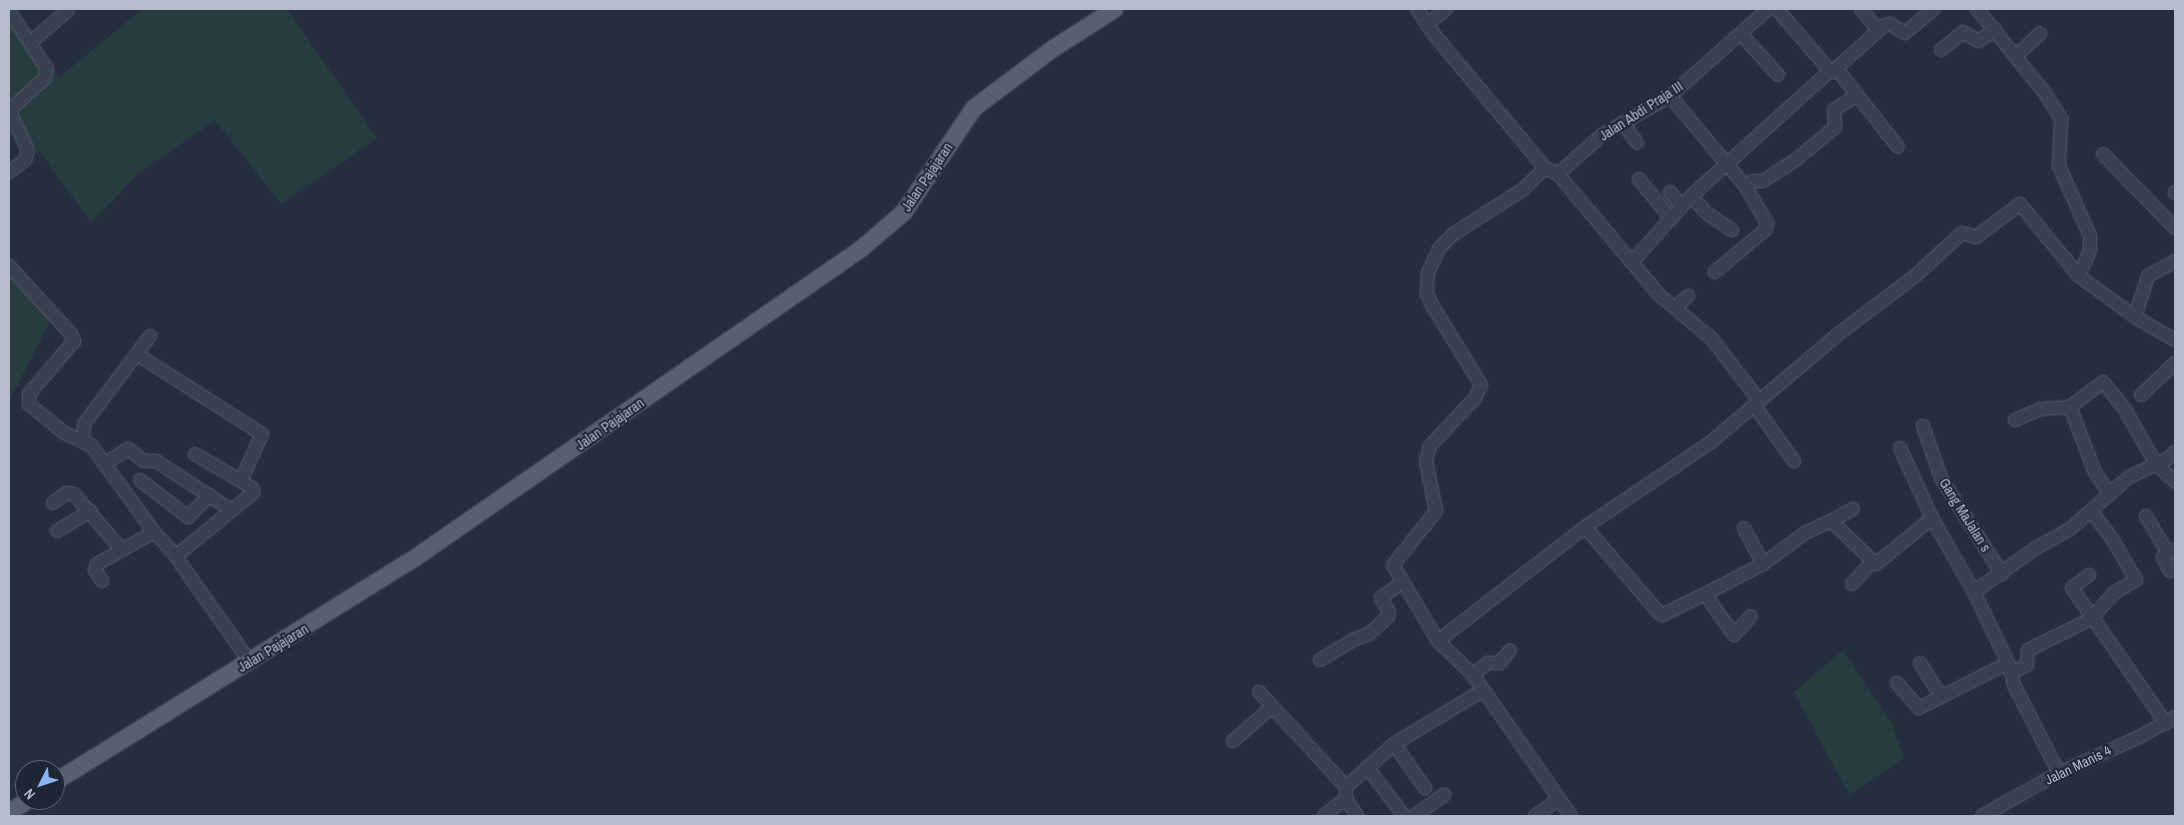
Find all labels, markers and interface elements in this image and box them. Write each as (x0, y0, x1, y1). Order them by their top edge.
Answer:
street label: Jalan Abdi Praja III (1596, 78, 1686, 144)
street label: Jalan Pajajaran (898, 140, 956, 214)
street label: Jalan Pajajaran (573, 394, 647, 454)
street label: Gang MaJalan s (1936, 475, 1994, 555)
street label: Jalan Pajajaran (235, 620, 311, 676)
street label: Jalan Manis 4 (2042, 742, 2114, 788)
north arrow (15, 760, 65, 810)
text: N (20, 785, 39, 803)

